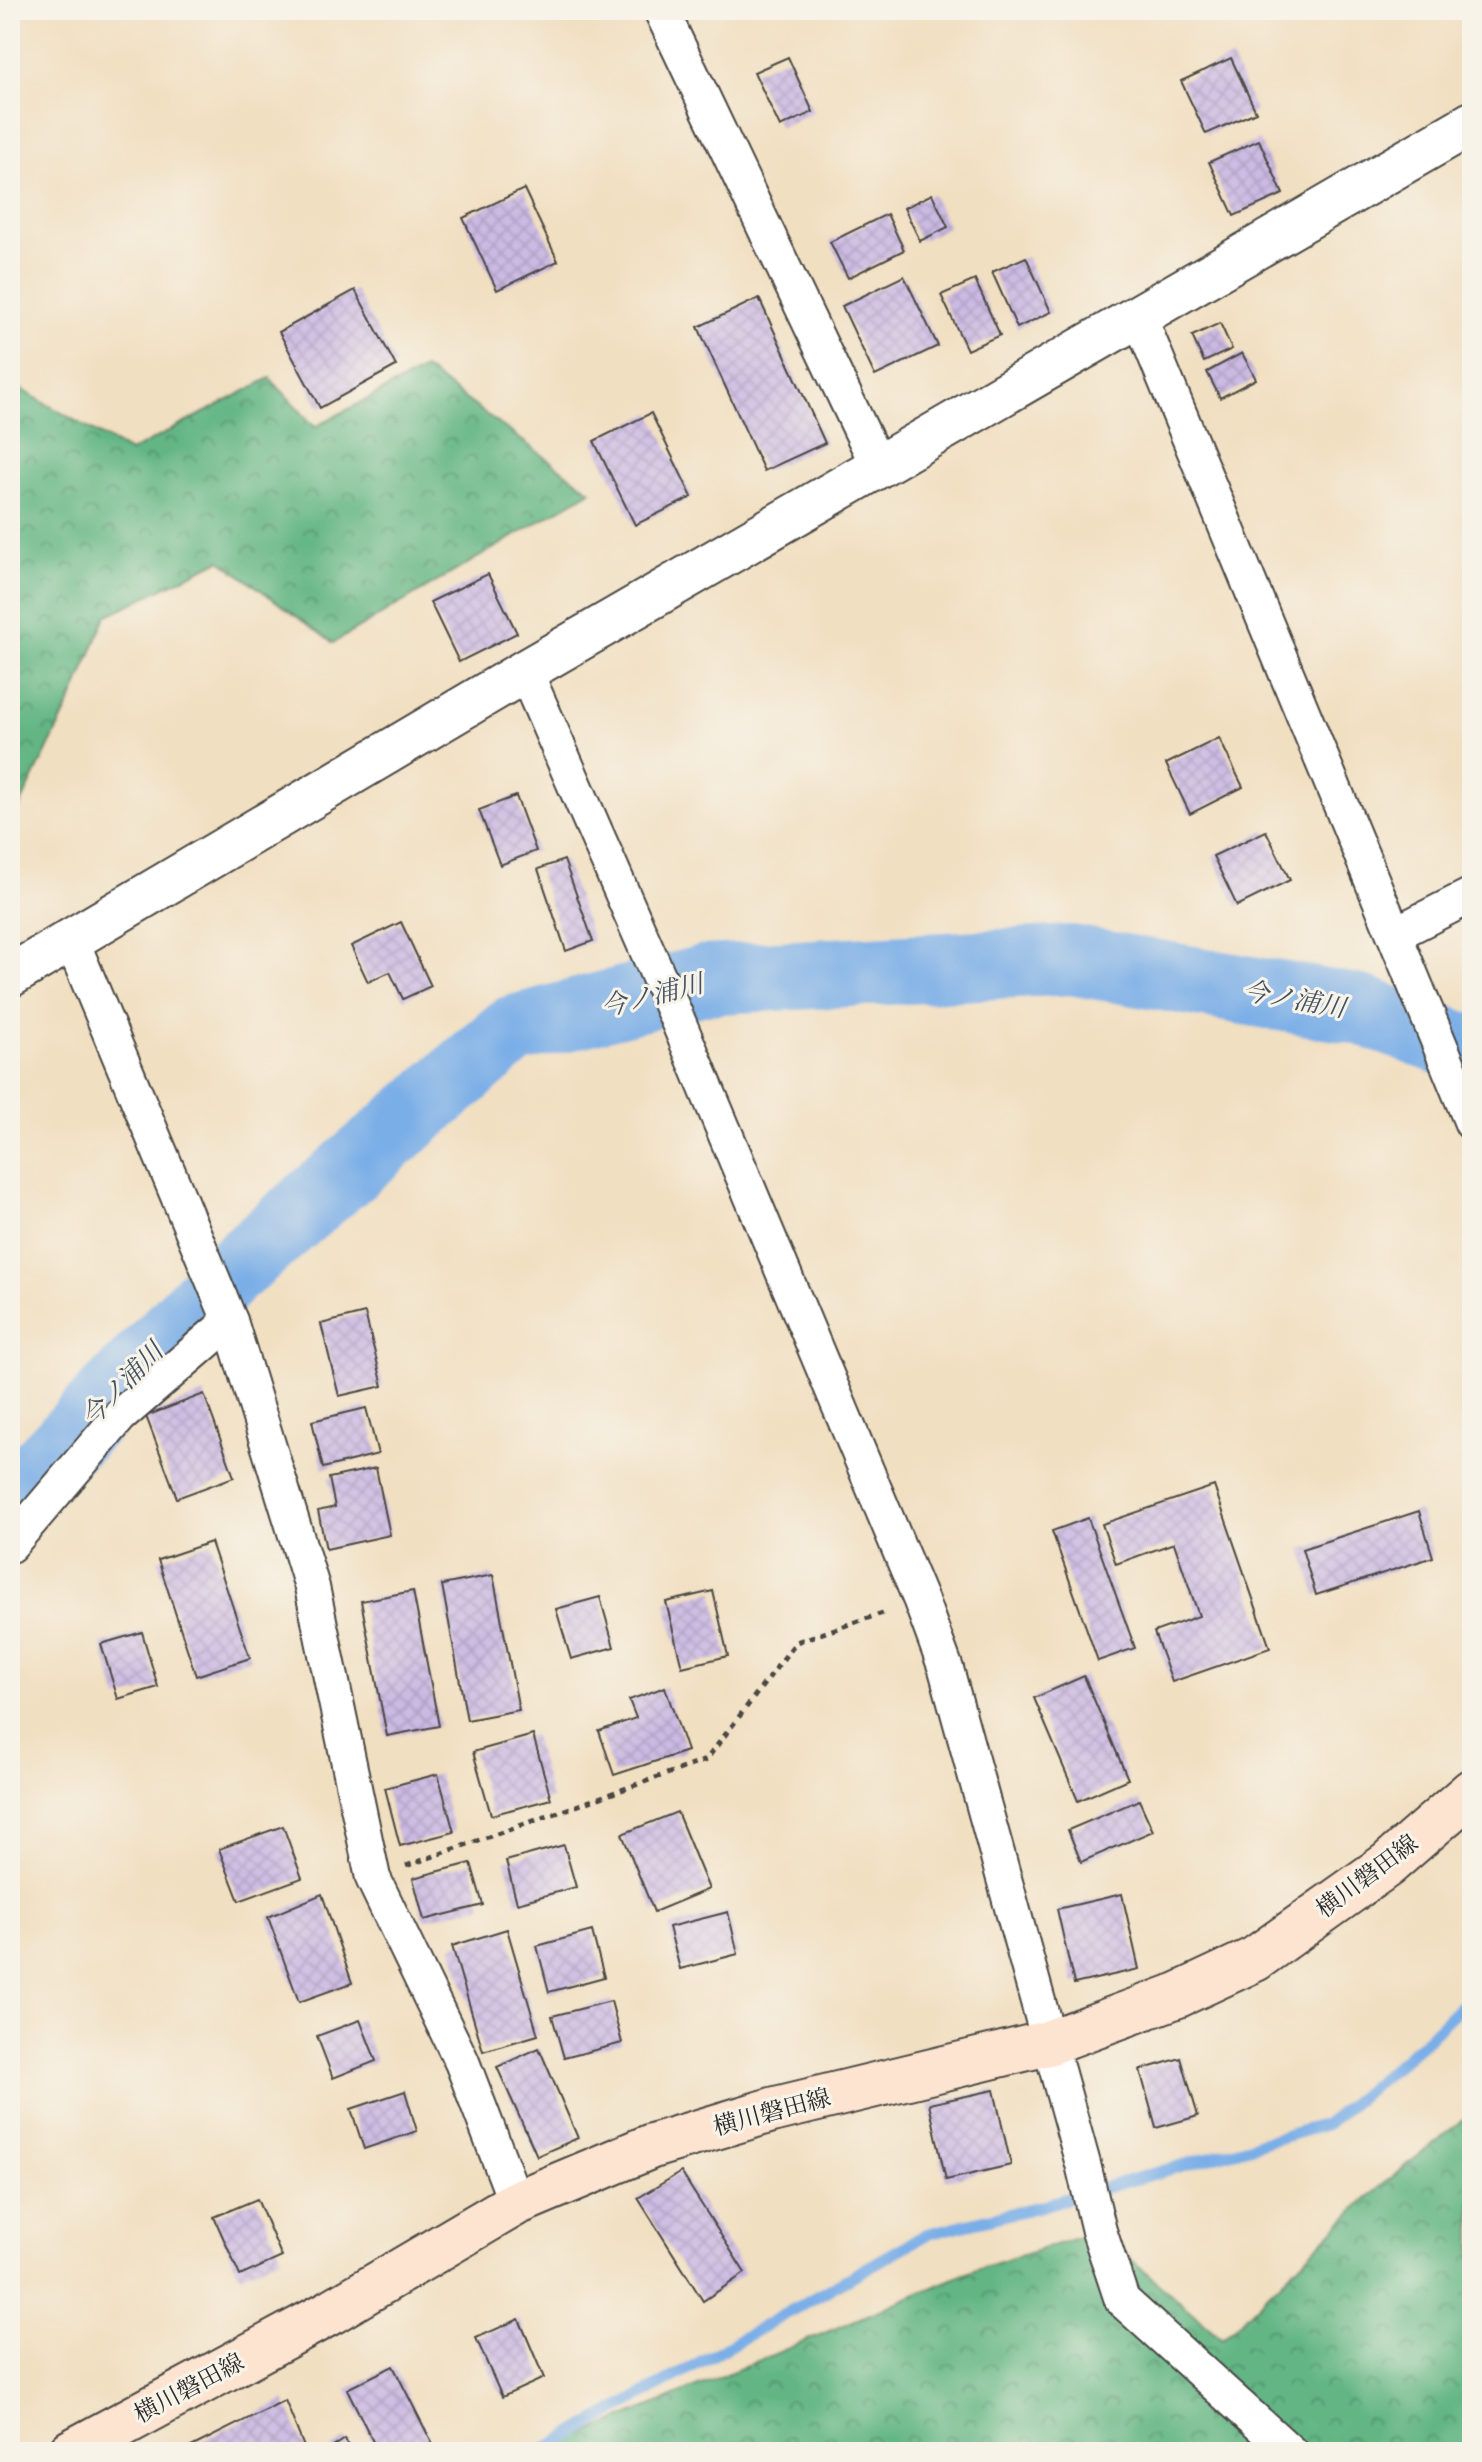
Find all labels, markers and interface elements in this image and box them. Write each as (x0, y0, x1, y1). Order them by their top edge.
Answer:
water label: 今ノ浦川 (597, 965, 710, 1025)
water label: 今ノ浦川 (1240, 973, 1351, 1026)
water label: 今ノ浦川 (74, 1333, 173, 1434)
street label: 横川磐田線 (1309, 1827, 1425, 1925)
street label: 横川磐田線 (710, 2081, 834, 2143)
street label: 横川磐田線 (129, 2346, 249, 2430)

